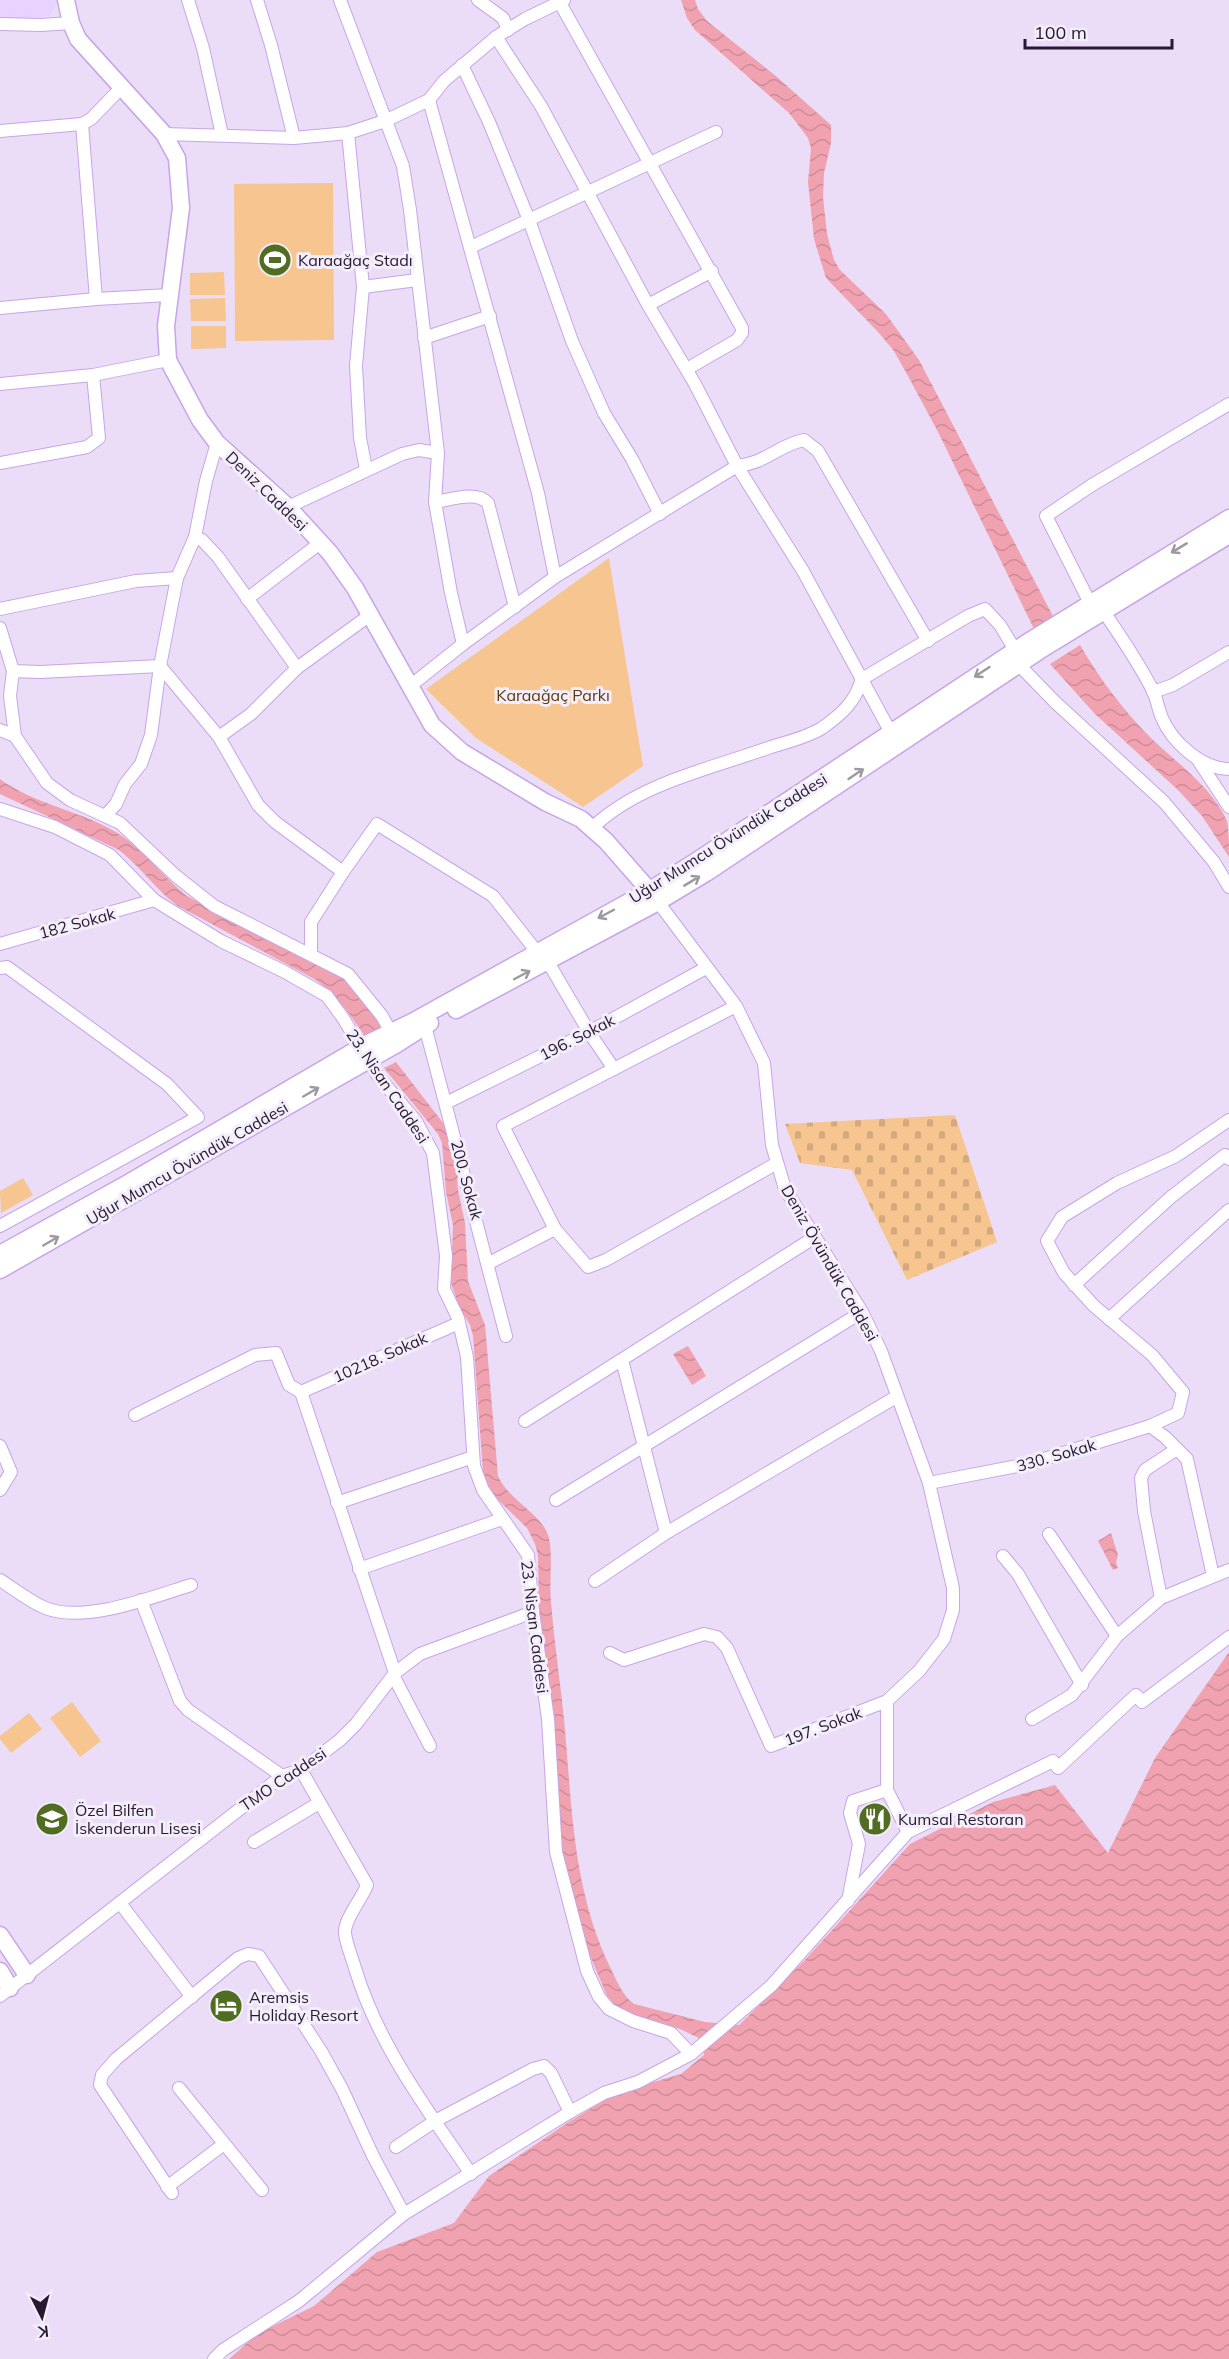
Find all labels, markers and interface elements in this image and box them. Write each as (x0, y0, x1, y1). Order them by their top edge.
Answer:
scale bar (1025, 12, 1172, 50)
text: 100 m (1034, 21, 1087, 44)
sports icon: Karaağaç Stadı (257, 242, 293, 278)
place label: Karaağaç Stadı (298, 250, 413, 270)
street label: Deniz Caddesi (222, 447, 312, 535)
one-way arrow (1171, 543, 1188, 555)
one-way arrow (974, 666, 991, 678)
park label: Karaağaç Parkı (496, 685, 610, 705)
one-way arrow (847, 768, 863, 780)
street label: Uğur Mumcu Övündük Caddesi (625, 769, 831, 907)
one-way arrow (684, 875, 701, 888)
street label: 182 Sokak (37, 903, 118, 943)
one-way arrow (598, 908, 615, 920)
one-way arrow (513, 969, 531, 981)
street label: 196. Sokak (536, 1009, 619, 1064)
street label: 23. Nisan Caddesi (342, 1025, 434, 1147)
one-way arrow (302, 1086, 319, 1098)
street label: Uğur Mumcu Övündük Caddesi (83, 1097, 291, 1229)
street label: 200. Sokak (447, 1138, 487, 1223)
street label: Deniz Övündük Caddesi (777, 1181, 883, 1345)
one-way arrow (42, 1235, 59, 1247)
street label: 10218. Sokak (330, 1327, 431, 1387)
street label: 330. Sokak (1014, 1434, 1099, 1476)
street label: 23. Nisan Caddesi (517, 1559, 553, 1695)
street label: 197. Sokak (781, 1702, 865, 1750)
street label: TMO Caddesi (236, 1743, 330, 1815)
place label: Özel Bilfen İskenderun Lisesi (75, 1800, 201, 1838)
school or university icon: Özel Bilfen İskenderun Lisesi (34, 1801, 70, 1837)
restaurant icon: Kumsal Restoran (857, 1801, 893, 1837)
place label: Kumsal Restoran (898, 1809, 1024, 1829)
place label: Aremsis Holiday Resort (249, 1987, 359, 2025)
hotel icon: Aremsis Holiday Resort (208, 1988, 244, 2024)
north arrow (12, 2287, 72, 2347)
text: K (36, 2321, 50, 2343)

